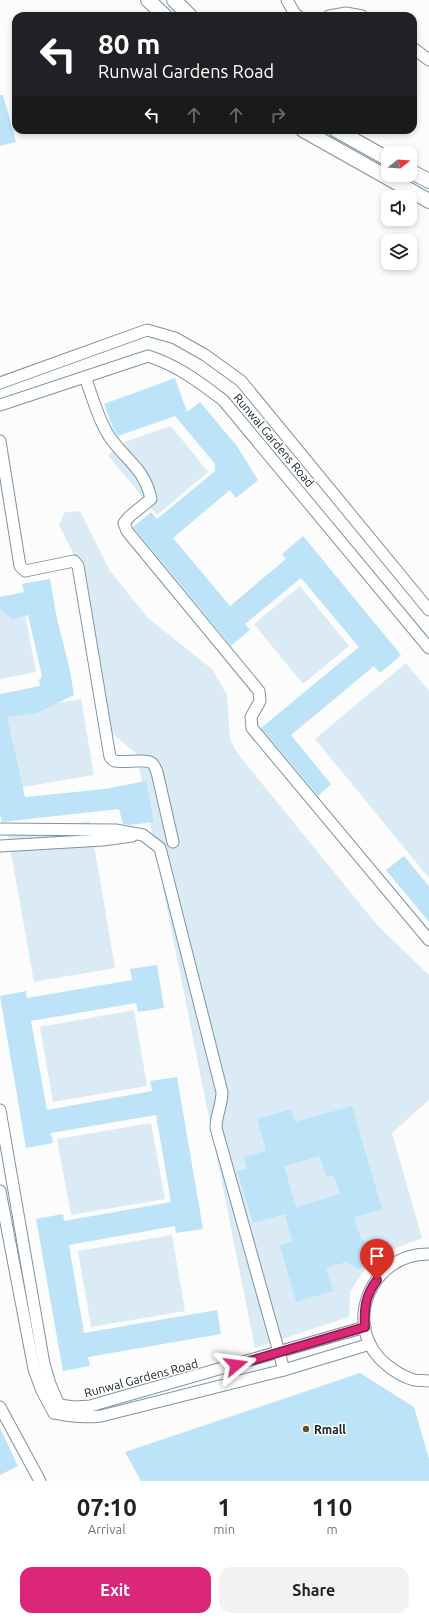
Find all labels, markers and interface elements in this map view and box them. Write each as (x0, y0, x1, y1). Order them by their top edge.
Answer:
icon: left (32, 28, 84, 80)
text: 80 m (98, 28, 160, 59)
text: Runwal Gardens Road (98, 61, 274, 81)
icon: left (141, 104, 163, 126)
icon: ahead (183, 104, 205, 126)
icon: ahead (225, 104, 247, 126)
icon: right (267, 104, 289, 126)
north arrow (381, 146, 417, 182)
map controls (381, 146, 417, 270)
button: sound (381, 190, 417, 226)
button: layers (381, 234, 417, 270)
street label: Runwal Gardens Road (231, 391, 317, 489)
pin (360, 1239, 394, 1280)
icon: arrive (366, 1245, 388, 1267)
position arrow (215, 1344, 257, 1386)
street label: Runwal Gardens Road (83, 1357, 199, 1399)
place label: Rmall (314, 1423, 346, 1436)
marker: Rmall (301, 1424, 311, 1434)
text: 07:10 (77, 1494, 137, 1521)
text: 1 (217, 1494, 231, 1521)
text: 110 (312, 1494, 352, 1521)
text: Arrival (88, 1522, 126, 1536)
text: min (213, 1522, 235, 1536)
text: m (326, 1522, 338, 1536)
button: Exit (20, 1567, 211, 1613)
button: Share (219, 1567, 409, 1613)

